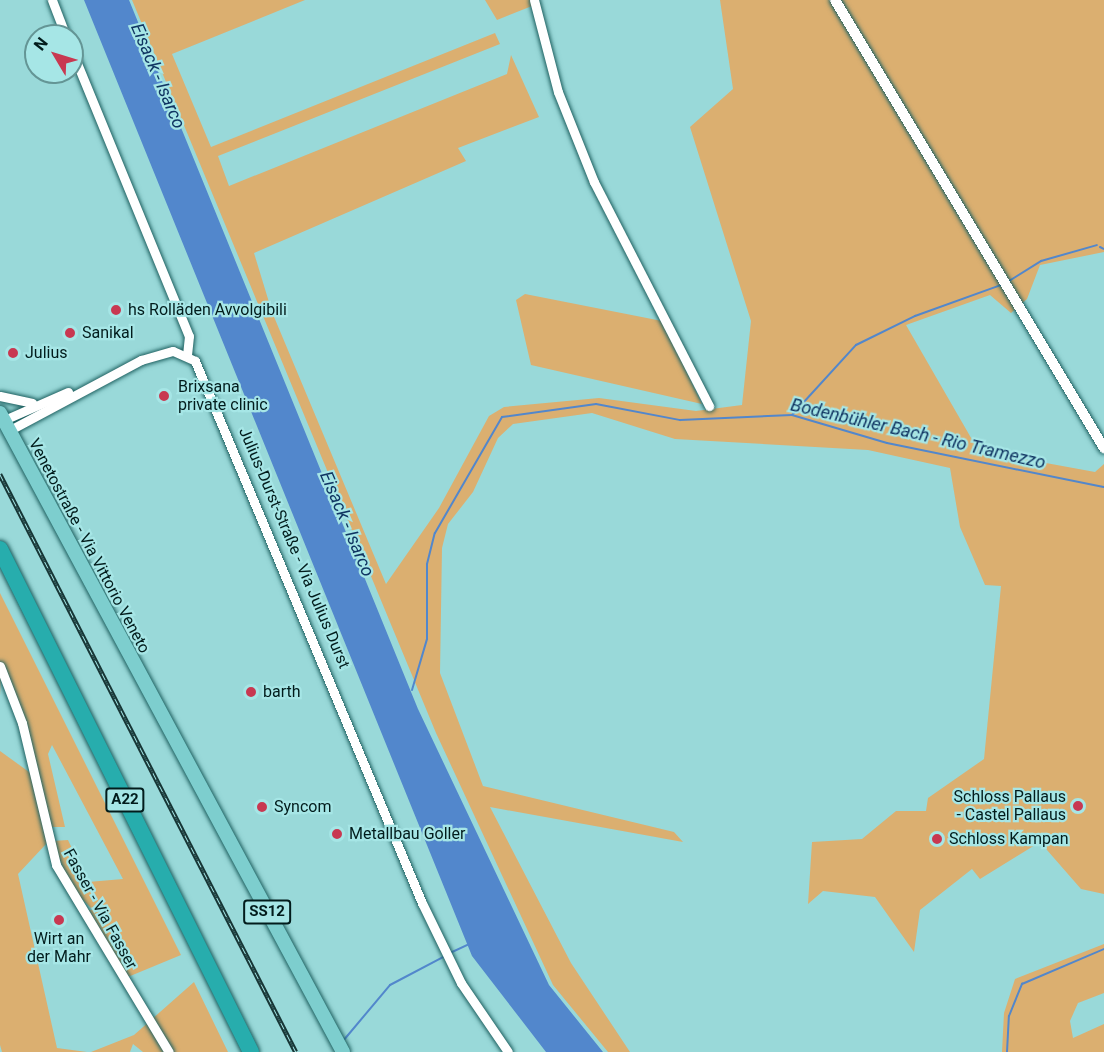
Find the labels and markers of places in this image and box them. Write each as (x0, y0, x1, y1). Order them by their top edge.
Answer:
place label: hs Rolläden Avvolgibili (128, 300, 287, 320)
marker: hs Rolläden Avvolgibili (109, 303, 123, 317)
place label: Sanikal (82, 323, 134, 343)
marker: Sanikal (63, 326, 77, 340)
place label: Julius (25, 343, 68, 363)
marker: Julius (6, 346, 20, 360)
place label: Brixsana private clinic (178, 377, 268, 415)
marker: Brixsana private clinic (155, 387, 173, 405)
place label: barth (263, 682, 301, 702)
marker: barth (244, 685, 258, 699)
place label: Schloss Pallaus - Castel Pallaus (954, 787, 1066, 825)
place label: Syncom (274, 797, 331, 817)
marker: Schloss Pallaus - Castel Pallaus (1071, 799, 1085, 813)
marker: Syncom (255, 800, 269, 814)
place label: Metallbau Goller (349, 824, 465, 844)
marker: Metallbau Goller (330, 827, 344, 841)
place label: Schloss Kampan (949, 829, 1068, 849)
marker: Schloss Kampan (930, 832, 944, 846)
marker: Wirt an der Mahr (52, 913, 66, 927)
place label: Wirt an der Mahr (27, 929, 91, 967)

